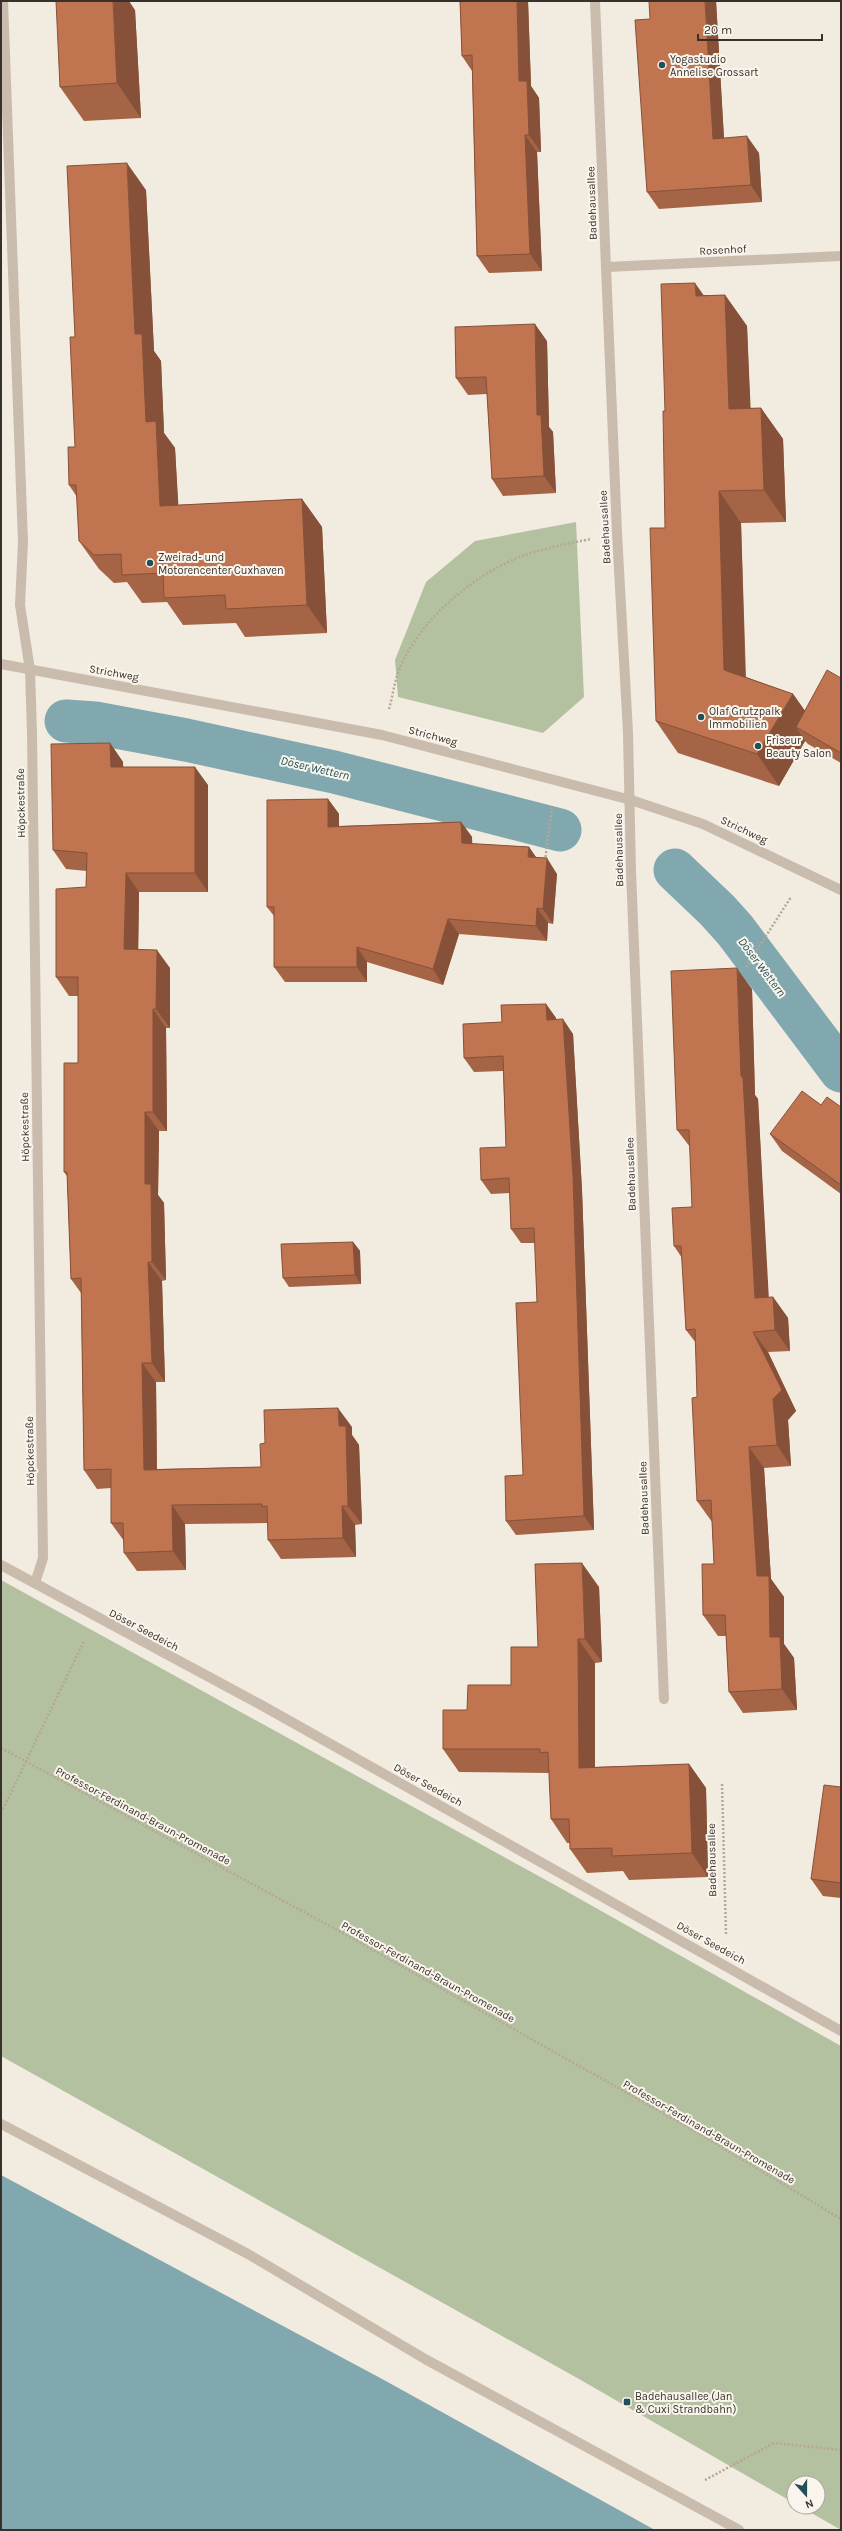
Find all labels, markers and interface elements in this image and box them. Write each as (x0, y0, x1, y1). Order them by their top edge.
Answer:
scale bar (698, 16, 822, 42)
text: 20 m (704, 23, 732, 37)
place label: Yogastudio Annelise Grossart (670, 53, 758, 79)
marker: Yogastudio Annelise Grossart (657, 60, 667, 70)
street label: Badehausallee (584, 166, 600, 240)
street label: Rosenhof (699, 242, 747, 258)
street label: Badehausallee (597, 490, 613, 564)
place label: Zweirad- und Motorencenter Cuxhaven (158, 551, 284, 577)
marker: Zweirad- und Motorencenter Cuxhaven (145, 558, 155, 568)
street label: Strichweg (88, 662, 141, 684)
place label: Olaf Grutzpalk Immobilien (709, 705, 780, 731)
marker: Olaf Grutzpalk Immobilien (696, 712, 706, 722)
street label: Strichweg (407, 723, 460, 749)
place label: Friseur Beauty Salon (766, 734, 832, 760)
marker: Friseur Beauty Salon (753, 741, 763, 751)
water label: Döser Wettern (279, 753, 351, 783)
street label: Höpckestraße (14, 768, 28, 838)
street label: Badehausallee (612, 813, 626, 887)
street label: Strichweg (719, 814, 770, 847)
water label: Döser Wettern (735, 935, 789, 999)
street label: Höpckestraße (18, 1092, 32, 1162)
street label: Badehausallee (623, 1137, 639, 1211)
street label: Höpckestraße (23, 1416, 37, 1486)
street label: Badehausallee (636, 1461, 652, 1535)
street label: Döser Seedeich (107, 1606, 181, 1654)
street label: Döser Seedeich (391, 1761, 465, 1809)
street label: Professor-Ferdinand-Braun-Promenade (53, 1764, 233, 1868)
street label: Badehausallee (705, 1823, 719, 1897)
street label: Professor-Ferdinand-Braun-Promenade (339, 1919, 517, 2025)
street label: Döser Seedeich (674, 1919, 748, 1967)
street label: Professor-Ferdinand-Braun-Promenade (621, 2077, 798, 2187)
place label: Badehausallee (Jan & Cuxi Strandbahn) (635, 2390, 736, 2416)
marker: Badehausallee (Jan & Cuxi Strandbahn) (622, 2397, 632, 2407)
north arrow (786, 2475, 826, 2515)
text: N (803, 2496, 815, 2511)

